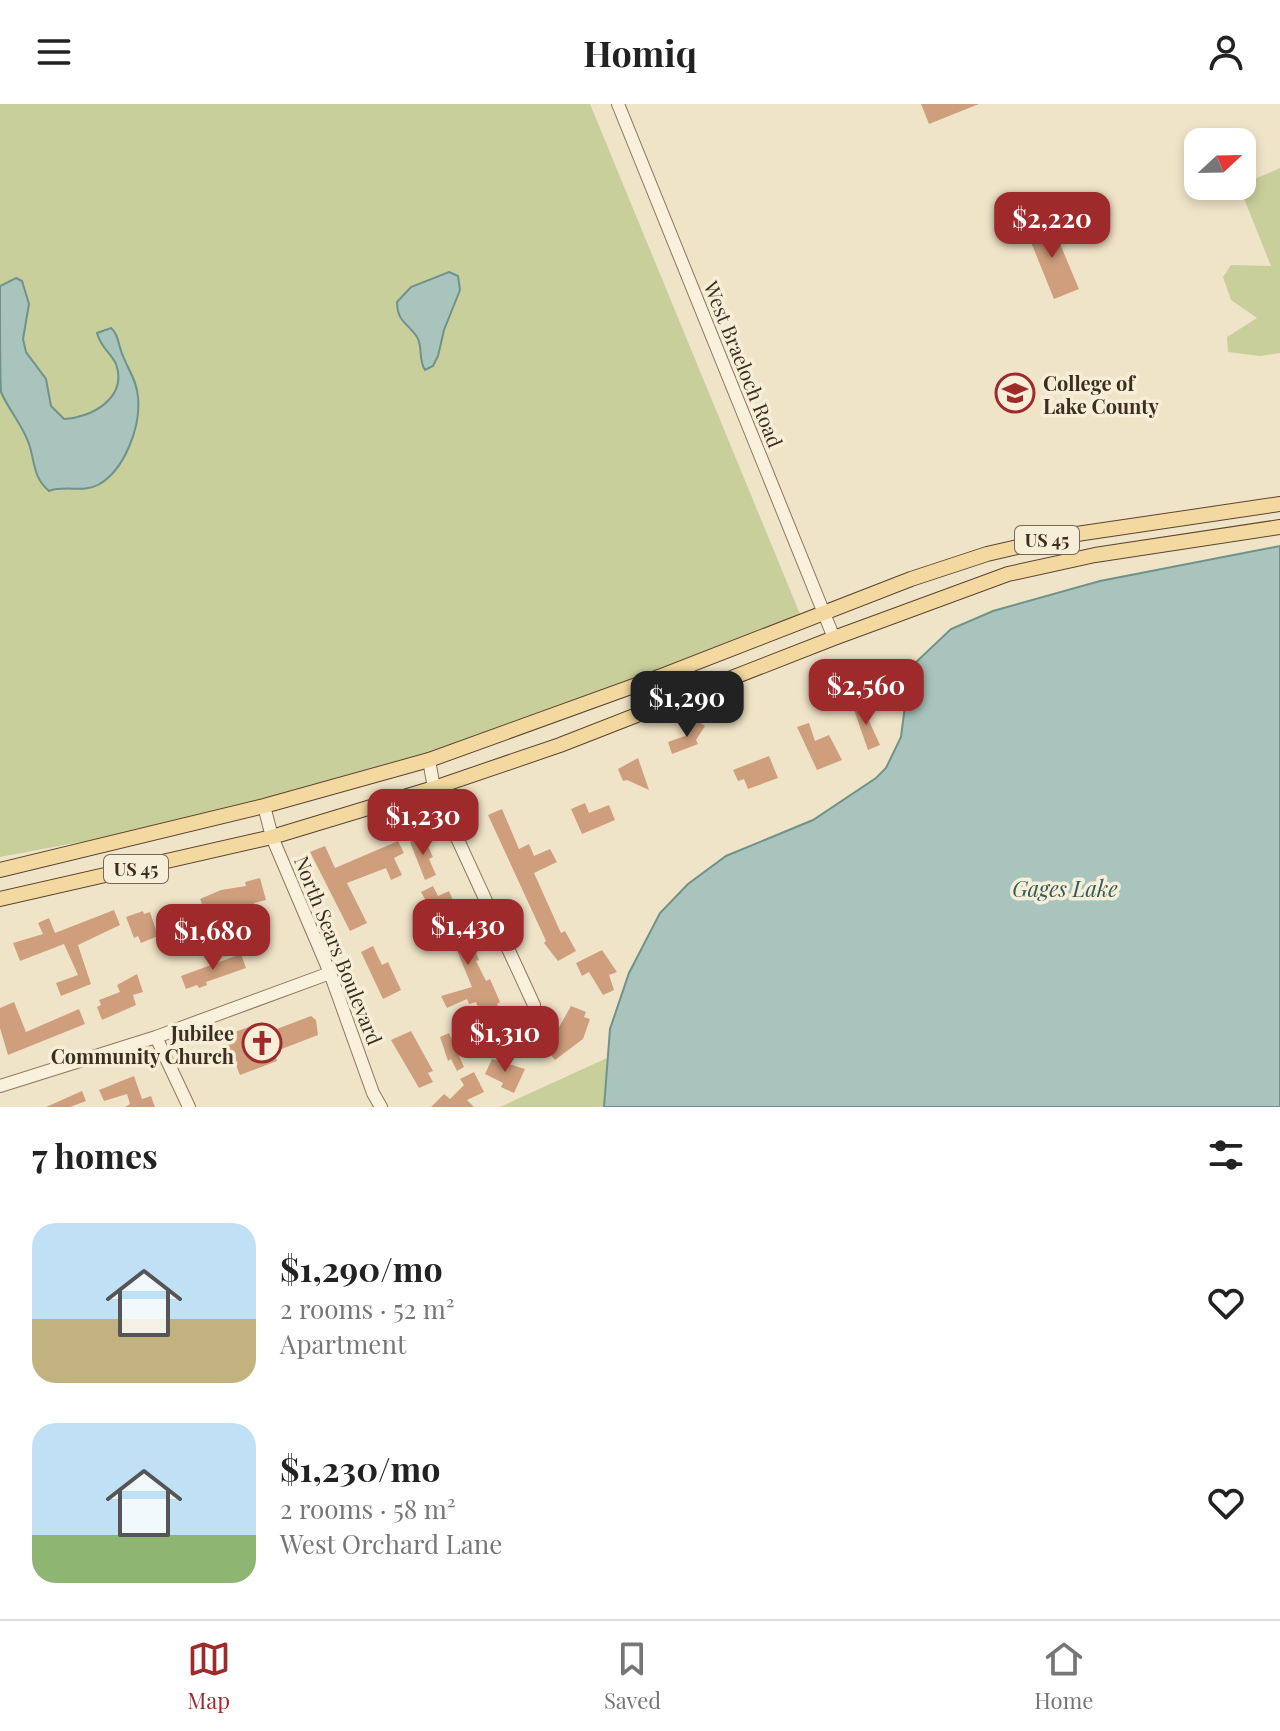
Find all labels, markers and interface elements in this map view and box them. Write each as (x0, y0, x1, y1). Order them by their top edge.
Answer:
text: Homiq (583, 28, 697, 76)
icon: menu (32, 30, 76, 74)
icon: person (1204, 30, 1248, 74)
north arrow (1184, 128, 1256, 200)
map controls (1184, 128, 1256, 200)
pin: $2,220 (987, 192, 1117, 260)
text: $2,220 (1012, 200, 1092, 235)
street label: West Braeloch Road (698, 276, 790, 452)
place label: College of Lake County (1043, 369, 1159, 419)
school or university icon: College of Lake County (994, 372, 1036, 414)
road number: US 45 (1015, 526, 1079, 554)
pin: $2,560 (801, 659, 931, 727)
text: $2,560 (827, 667, 905, 702)
pin: $1,290 (622, 671, 752, 739)
text: $1,290 (649, 679, 725, 714)
pin: $1,230 (358, 789, 488, 857)
text: $1,230 (386, 797, 460, 832)
street label: North Sears Boulevard (289, 852, 389, 1049)
road number: US 45 (104, 855, 168, 883)
water label: Gages Lake (1012, 873, 1118, 903)
pin: $1,430 (403, 899, 533, 967)
pin: $1,680 (148, 904, 278, 972)
text: $1,430 (431, 907, 505, 942)
text: $1,680 (174, 912, 252, 947)
pin: $1,310 (440, 1006, 570, 1074)
text: $1,310 (470, 1014, 540, 1049)
place label: Jubilee Community Church (51, 1019, 234, 1069)
church icon: Jubilee Community Church (241, 1022, 283, 1064)
text: 7 homes (32, 1132, 158, 1178)
icon: filters (1204, 1133, 1248, 1177)
text: $1,290/mo (280, 1245, 443, 1291)
icon: home (96, 1255, 192, 1351)
icon: heart (1204, 1281, 1248, 1325)
text: 2 rooms · 52 m² (280, 1291, 455, 1326)
text: Apartment (280, 1326, 406, 1361)
text: $1,230/mo (280, 1445, 441, 1491)
icon: home (96, 1455, 192, 1551)
icon: heart (1204, 1481, 1248, 1525)
text: 2 rooms · 58 m² (280, 1491, 456, 1526)
text: West Orchard Lane (280, 1526, 502, 1561)
tab: Map (187, 1637, 231, 1715)
tab: Saved (604, 1637, 661, 1715)
tab: Home (1034, 1637, 1093, 1715)

